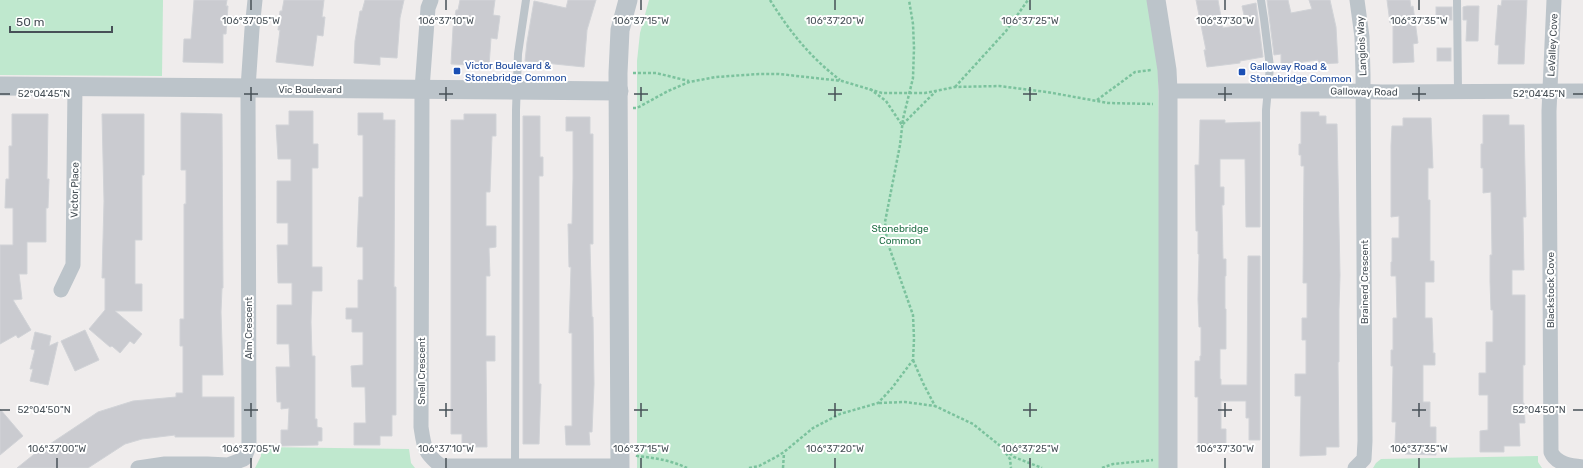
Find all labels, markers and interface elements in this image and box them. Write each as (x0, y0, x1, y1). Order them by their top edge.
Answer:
scale bar (10, 8, 112, 34)
street label: LeValley Cove (1545, 13, 1561, 77)
text: 50 m (16, 15, 44, 29)
text: 106°37'05"W (222, 15, 280, 27)
text: 106°37'10"W (418, 15, 474, 27)
text: 106°37'15"W (613, 15, 669, 27)
text: 106°37'20"W (806, 15, 864, 27)
text: 106°37'25"W (1001, 15, 1059, 27)
text: 106°37'30"W (1196, 15, 1254, 27)
street label: Langlois Way (1354, 15, 1370, 76)
text: 106°37'35"W (1390, 15, 1448, 27)
place label: Victor Boulevard & Stonebridge Common (465, 60, 567, 84)
place label: Galloway Road & Stonebridge Common (1250, 61, 1352, 85)
marker: Victor Boulevard & Stonebridge Common (452, 66, 462, 76)
marker: Galloway Road & Stonebridge Common (1237, 67, 1247, 77)
street label: Vic Boulevard (278, 84, 342, 96)
street label: Galloway Road (1330, 85, 1398, 99)
text: 52°04'45"N (18, 88, 70, 100)
text: 52°04'45"N (1513, 88, 1565, 100)
street label: Victor Place (69, 162, 81, 218)
park label: Stonebridge Common (871, 223, 929, 247)
street label: Brainerd Crescent (1359, 240, 1371, 324)
street label: Blackstock Cove (1545, 252, 1557, 328)
street label: Alm Crescent (243, 297, 255, 359)
street label: Snell Crescent (416, 337, 428, 405)
text: 52°04'50"N (17, 404, 71, 416)
text: 52°04'50"N (1512, 404, 1566, 416)
text: 106°37'00"W (28, 443, 86, 455)
text: 106°37'05"W (222, 443, 280, 455)
text: 106°37'10"W (418, 443, 474, 455)
text: 106°37'15"W (613, 443, 669, 455)
text: 106°37'20"W (806, 443, 864, 455)
text: 106°37'25"W (1001, 443, 1059, 455)
text: 106°37'30"W (1196, 443, 1254, 455)
text: 106°37'35"W (1390, 443, 1448, 455)

